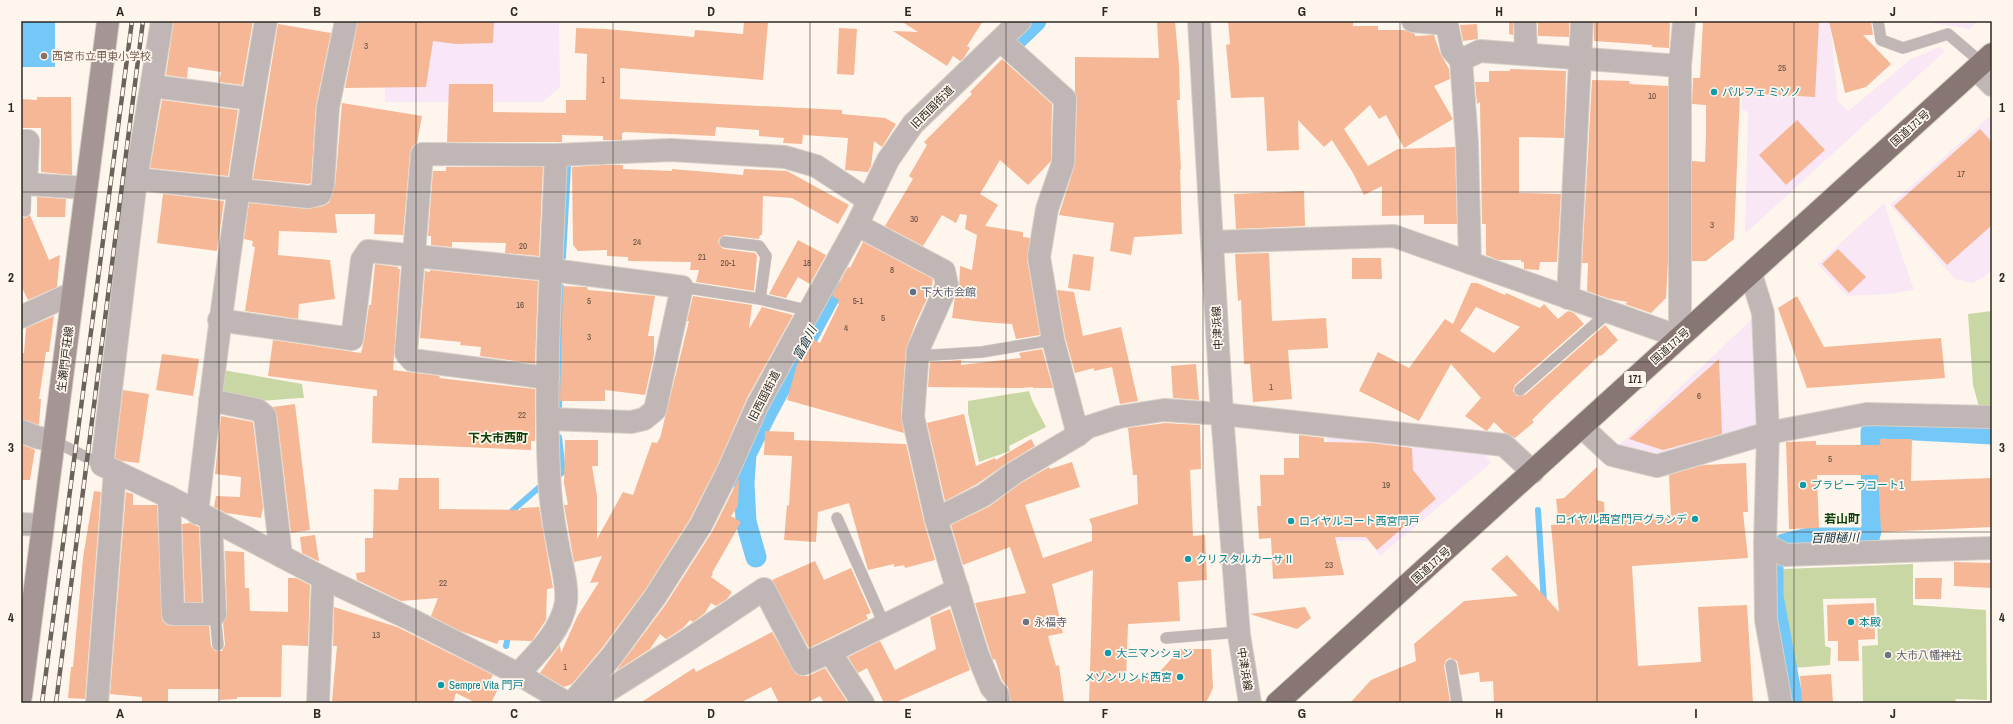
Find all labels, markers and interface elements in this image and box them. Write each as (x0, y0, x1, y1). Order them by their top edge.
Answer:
text: A (116, 3, 124, 20)
text: B (313, 3, 321, 20)
text: C (510, 3, 518, 20)
text: D (707, 3, 715, 20)
text: E (904, 3, 912, 20)
text: F (1102, 3, 1109, 20)
text: G (1298, 3, 1306, 20)
text: H (1495, 3, 1503, 20)
text: I (1695, 3, 1698, 20)
text: J (1890, 3, 1896, 20)
house number: 3 (364, 40, 368, 52)
place label: 西宮市立甲東小学校 (52, 49, 151, 63)
marker: 西宮市立甲東小学校 (39, 51, 49, 61)
house number: 25 (1778, 62, 1786, 74)
house number: 1 (601, 74, 605, 86)
street label: 旧西国街道 (908, 83, 956, 131)
place label: パルフェ ミソノ (1722, 85, 1801, 99)
marker: パルフェ ミソノ (1709, 87, 1719, 97)
house number: 10 (1648, 90, 1656, 102)
text: 1 (8, 99, 14, 116)
text: 1 (1999, 99, 2005, 116)
street label: 国道171号 (1887, 107, 1933, 149)
house number: 17 (1957, 168, 1965, 180)
house number: 30 (910, 213, 918, 225)
house number: 3 (1710, 219, 1714, 231)
house number: 24 (633, 236, 641, 248)
house number: 20 (519, 240, 527, 252)
house number: 21 (698, 251, 706, 263)
house number: 20-1 (721, 257, 735, 269)
house number: 18 (803, 257, 811, 269)
house number: 8 (890, 264, 894, 276)
text: 2 (8, 269, 14, 286)
text: 2 (1999, 269, 2005, 286)
place label: 下大市会館 (921, 285, 976, 299)
marker: 下大市会館 (908, 287, 918, 297)
house number: 5 (587, 295, 591, 307)
house number: 5-1 (853, 295, 863, 307)
house number: 16 (516, 299, 524, 311)
street label: 中津浜線 (1209, 306, 1225, 350)
house number: 5 (881, 312, 885, 324)
water label: 富倉川 (789, 322, 821, 363)
house number: 4 (844, 322, 848, 334)
street label: 生瀬門戸荘線 (54, 325, 76, 393)
street label: 国道171号 (1647, 325, 1693, 367)
house number: 3 (587, 331, 591, 343)
street label: 旧西国街道 (745, 368, 783, 424)
road number: 171 (1624, 371, 1646, 387)
house number: 1 (1269, 381, 1273, 393)
house number: 6 (1697, 390, 1701, 402)
house number: 22 (518, 409, 526, 421)
district label: 下大市西町 (468, 430, 528, 446)
text: 3 (8, 439, 14, 456)
text: 3 (1999, 439, 2005, 456)
house number: 5 (1828, 453, 1832, 465)
place label: プラビーラコート1 (1811, 478, 1904, 492)
house number: 19 (1382, 479, 1390, 491)
marker: プラビーラコート1 (1798, 480, 1808, 490)
district label: 若山町 (1824, 511, 1860, 527)
place label: ロイヤル西宮門戸グランデ (1555, 512, 1687, 526)
place label: ロイヤルコート西宮門戸 (1299, 514, 1419, 528)
marker: ロイヤル西宮門戸グランデ (1690, 514, 1700, 524)
marker: ロイヤルコート西宮門戸 (1286, 516, 1296, 526)
water label: 百間樋川 (1811, 530, 1861, 546)
street label: 国道171号 (1408, 544, 1454, 586)
place label: クリスタルカーサⅡ (1196, 552, 1294, 566)
marker: クリスタルカーサⅡ (1183, 554, 1193, 564)
house number: 23 (1325, 559, 1333, 571)
house number: 22 (439, 577, 447, 589)
text: 4 (8, 609, 14, 626)
text: 4 (1999, 609, 2005, 626)
place label: 永福寺 (1034, 615, 1067, 629)
place label: 本殿 (1859, 615, 1881, 629)
marker: 永福寺 (1021, 617, 1031, 627)
marker: 本殿 (1846, 617, 1856, 627)
house number: 13 (372, 629, 380, 641)
place label: 大三マンション (1116, 646, 1193, 660)
street label: 中津浜線 (1235, 646, 1255, 692)
marker: 大三マンション (1103, 648, 1113, 658)
place label: 大市八幡神社 (1896, 648, 1962, 662)
marker: 大市八幡神社 (1883, 650, 1893, 660)
house number: 1 (563, 661, 567, 673)
place label: メゾンリンド西宮 (1084, 670, 1172, 684)
marker: メゾンリンド西宮 (1175, 672, 1185, 682)
place label: Sempre Vita 門戸 (449, 678, 524, 692)
marker: Sempre Vita 門戸 (436, 680, 446, 690)
text: A (116, 705, 124, 722)
text: B (313, 705, 321, 722)
text: C (510, 705, 518, 722)
text: D (707, 705, 715, 722)
text: E (904, 705, 912, 722)
text: F (1102, 705, 1109, 722)
text: G (1298, 705, 1306, 722)
text: H (1495, 705, 1503, 722)
text: I (1695, 705, 1698, 722)
text: J (1890, 705, 1896, 722)

